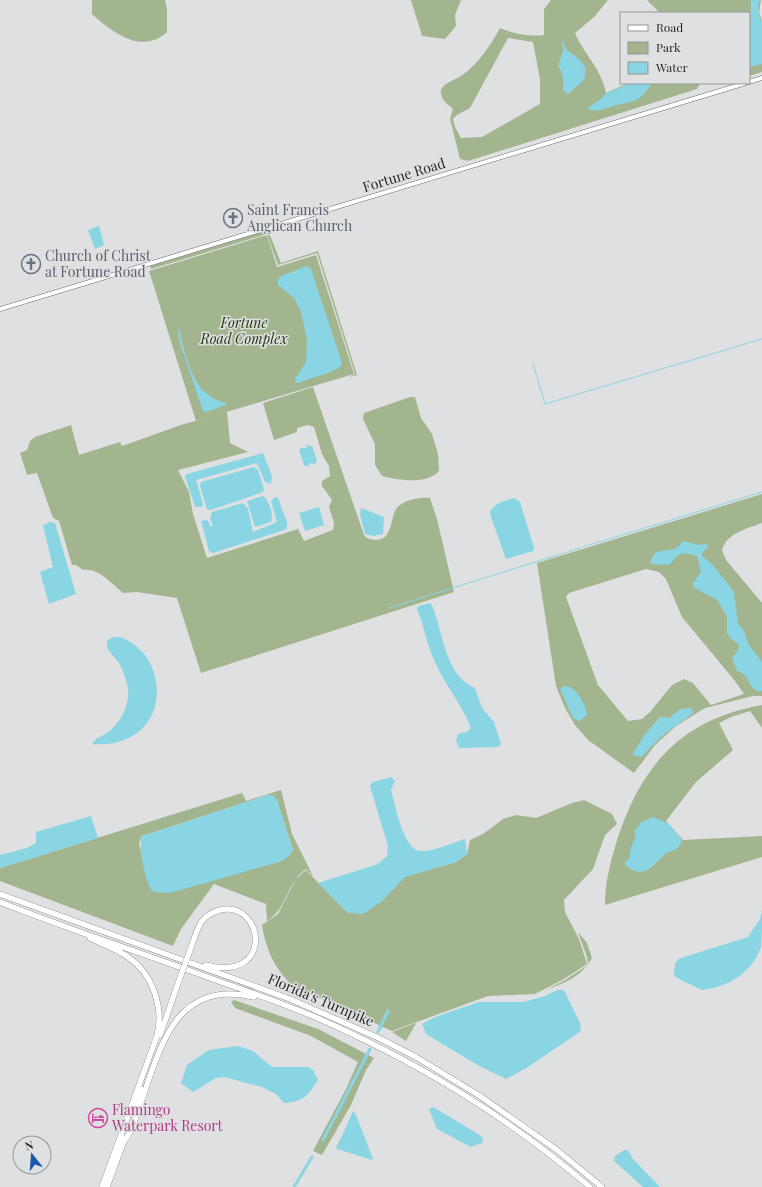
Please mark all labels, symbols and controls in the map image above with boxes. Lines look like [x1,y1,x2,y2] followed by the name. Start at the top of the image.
[620,12,750,84] legend
[656,19,683,35] text: Road
[656,39,681,55] text: Park
[655,59,689,75] text: Water
[360,153,447,196] street label: Fortune Road
[246,200,353,235] place label: Saint Francis Anglican Church
[222,207,244,229] church icon: Saint Francis Anglican Church
[45,246,152,281] place label: Church of Christ at Fortune Road
[20,253,42,275] church icon: Church of Christ at Fortune Road
[199,313,288,348] park label: Fortune Road Complex
[265,969,377,1030] street label: Florida's Turnpike
[111,1100,224,1135] place label: Flamingo Waterpark Resort
[87,1107,109,1129] hotel icon: Flamingo Waterpark Resort
[12,1135,52,1175] north arrow
[23,1137,35,1153] text: N

